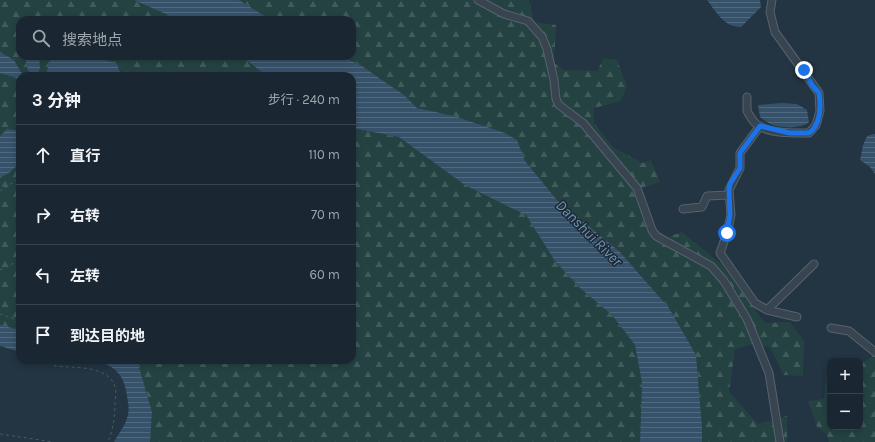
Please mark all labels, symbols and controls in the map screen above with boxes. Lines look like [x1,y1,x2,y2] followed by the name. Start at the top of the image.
[16,16,356,60] search box
[30,27,52,49] icon: search
[62,31,122,49] text: 搜索地点
[795,61,813,79] route end
[32,90,81,110] text: 3 分钟
[268,92,340,107] text: 步行 · 240 m
[32,144,54,166] icon: ahead
[70,147,100,165] text: 直行
[308,147,340,162] text: 110 m
[552,196,627,271] water label: Danshui River
[32,204,54,226] icon: right
[70,207,100,225] text: 右转
[311,207,340,222] text: 70 m
[718,224,736,242] route start
[32,264,54,286] icon: left
[70,267,100,285] text: 左转
[310,267,340,282] text: 60 m
[32,324,54,346] icon: arrive
[70,327,145,345] text: 到达目的地
[827,358,863,430] map controls
[827,358,863,394] button: +
[827,394,863,430] button: −

